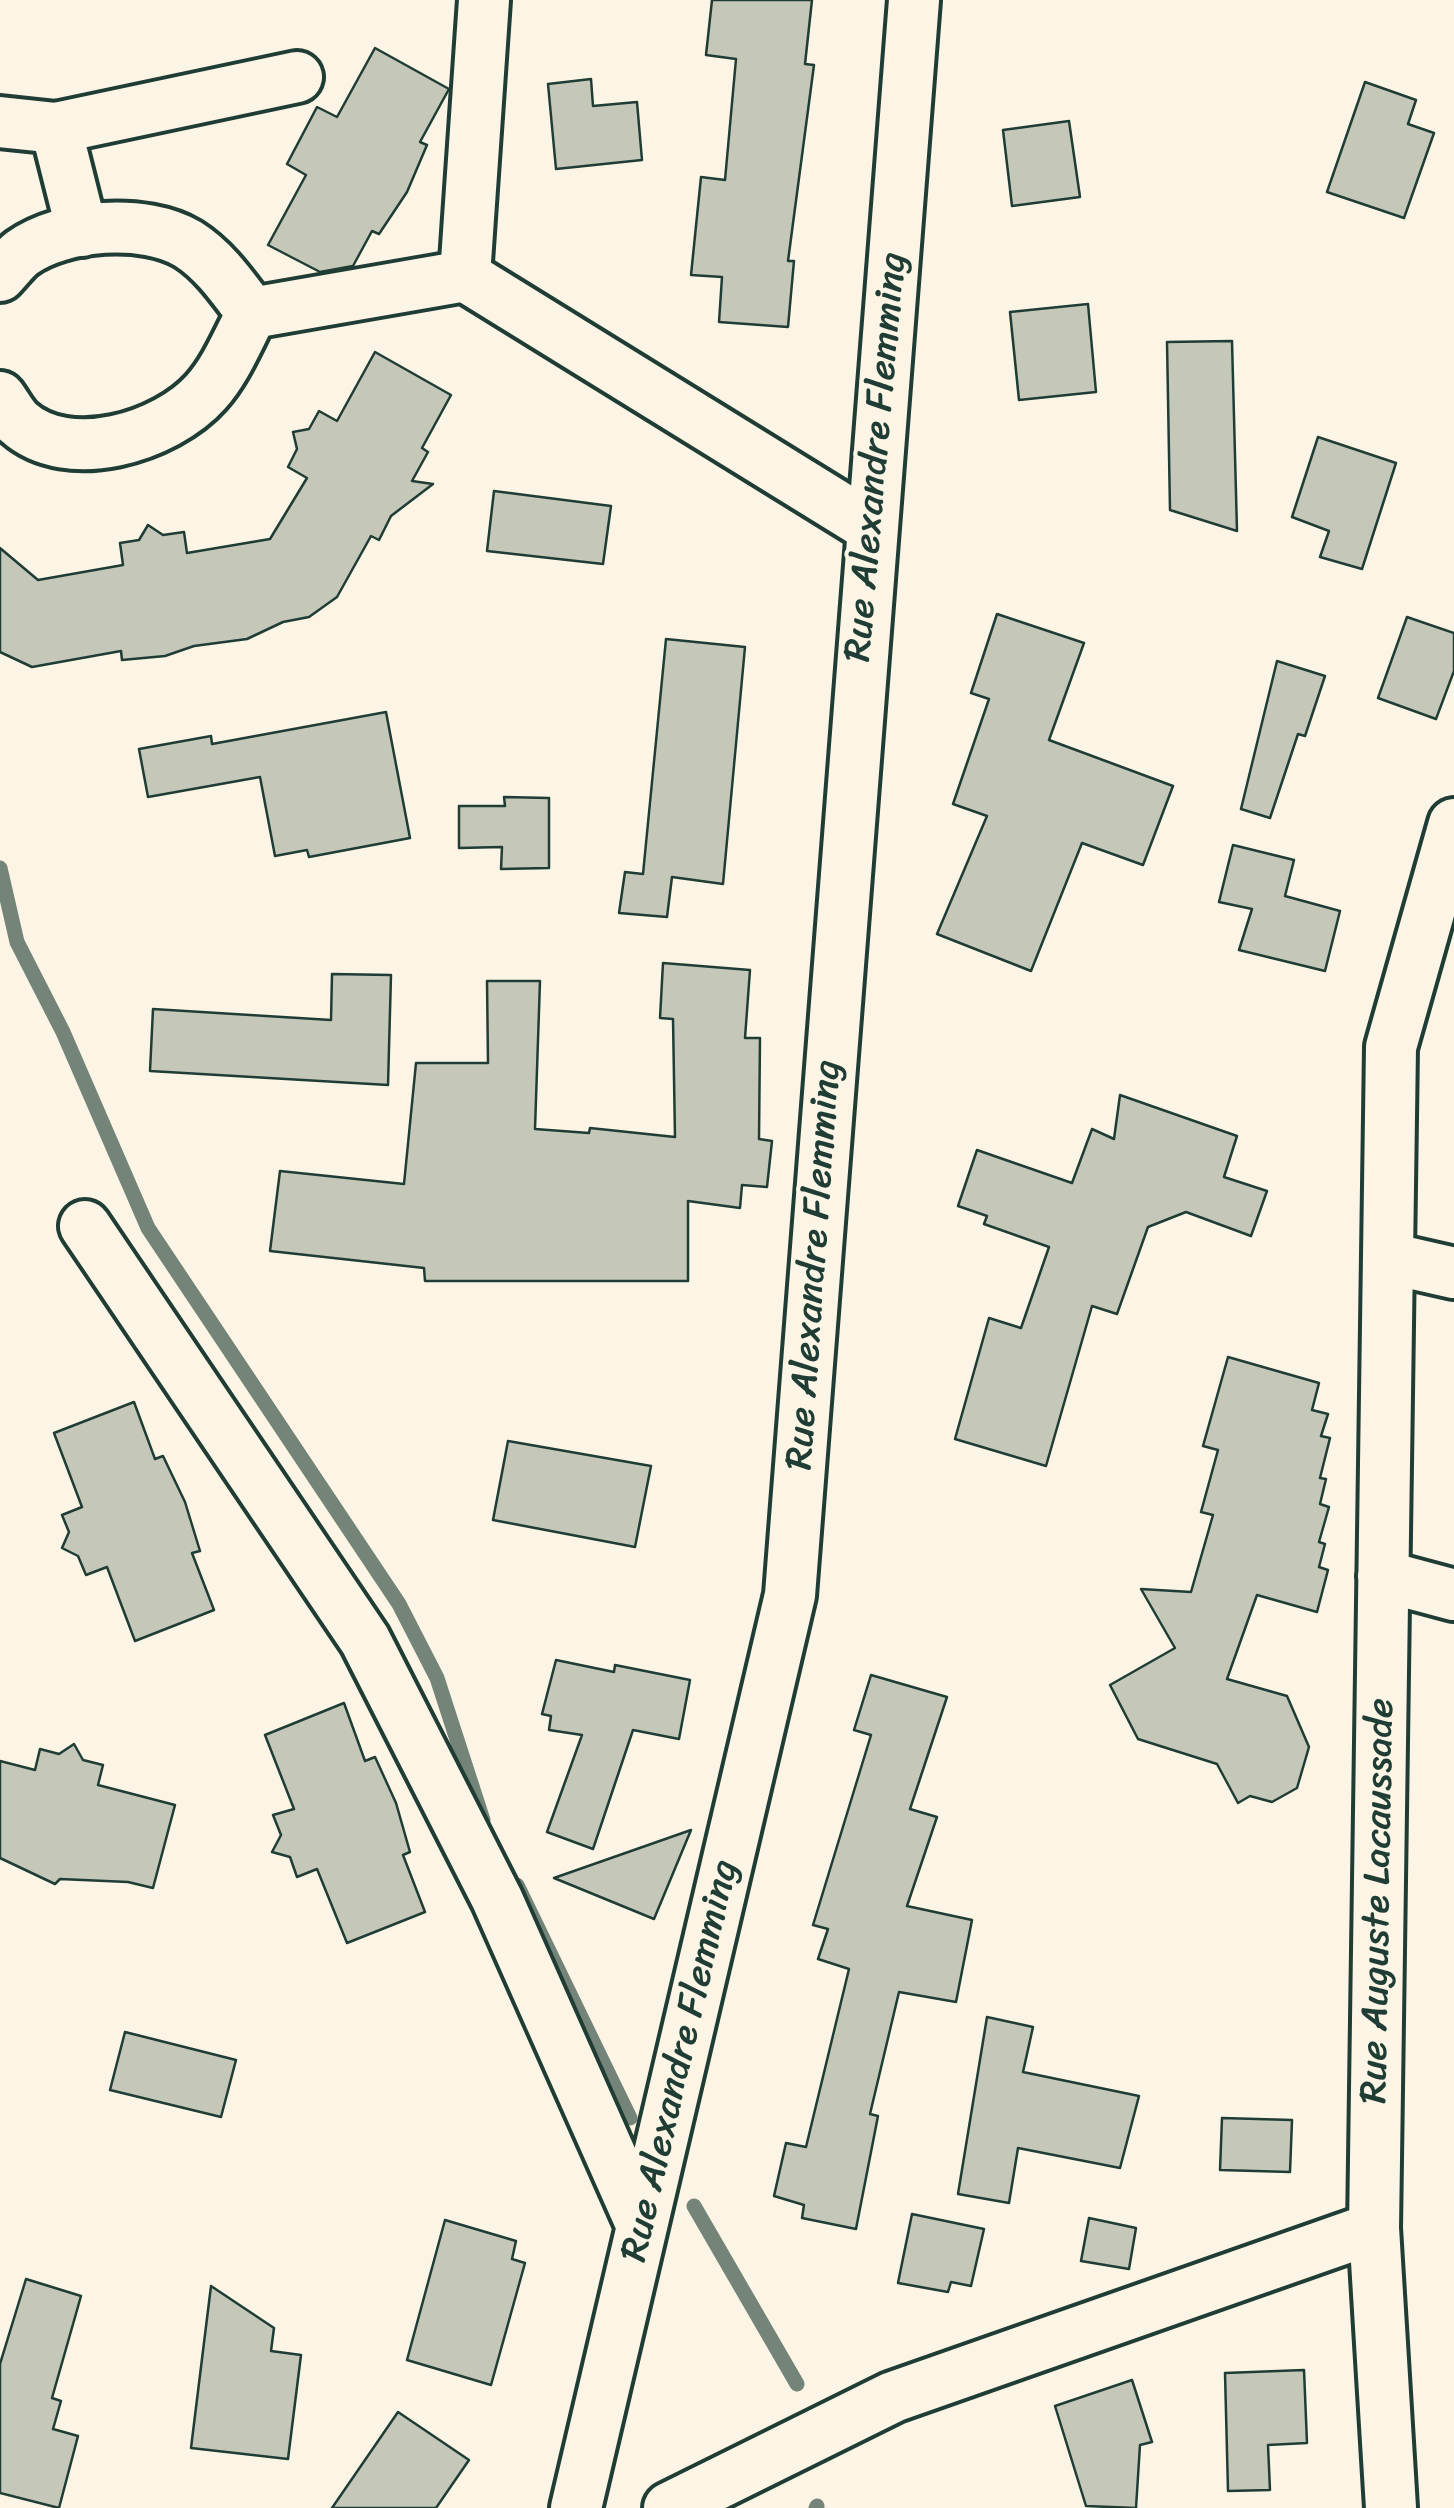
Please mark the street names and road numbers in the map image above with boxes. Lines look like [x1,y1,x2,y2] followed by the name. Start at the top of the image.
[836,250,918,664] street label: Rue Alexandre Flemming
[778,1059,852,1471] street label: Rue Alexandre Flemming
[1353,1698,1405,2104] street label: Rue Auguste Lacaussade
[613,1856,749,2266] street label: Rue Alexandre Flemming

